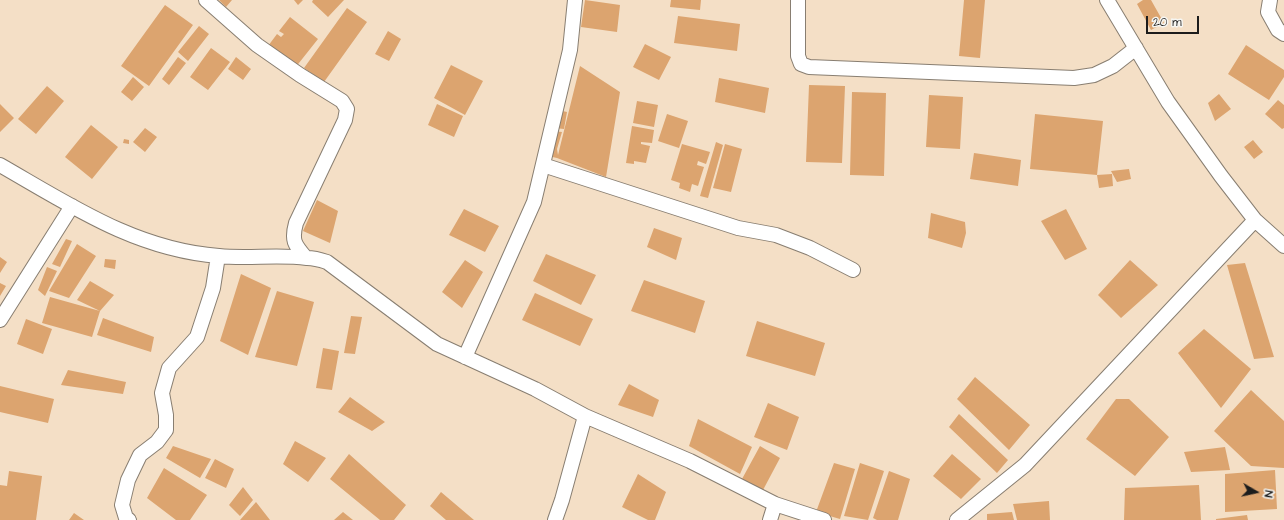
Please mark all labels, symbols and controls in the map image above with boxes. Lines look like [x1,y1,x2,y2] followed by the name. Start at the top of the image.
[1148,8,1201,34] scale bar
[1153,14,1182,31] text: 20 m
[1236,472,1276,512] north arrow
[1260,489,1276,499] text: N

